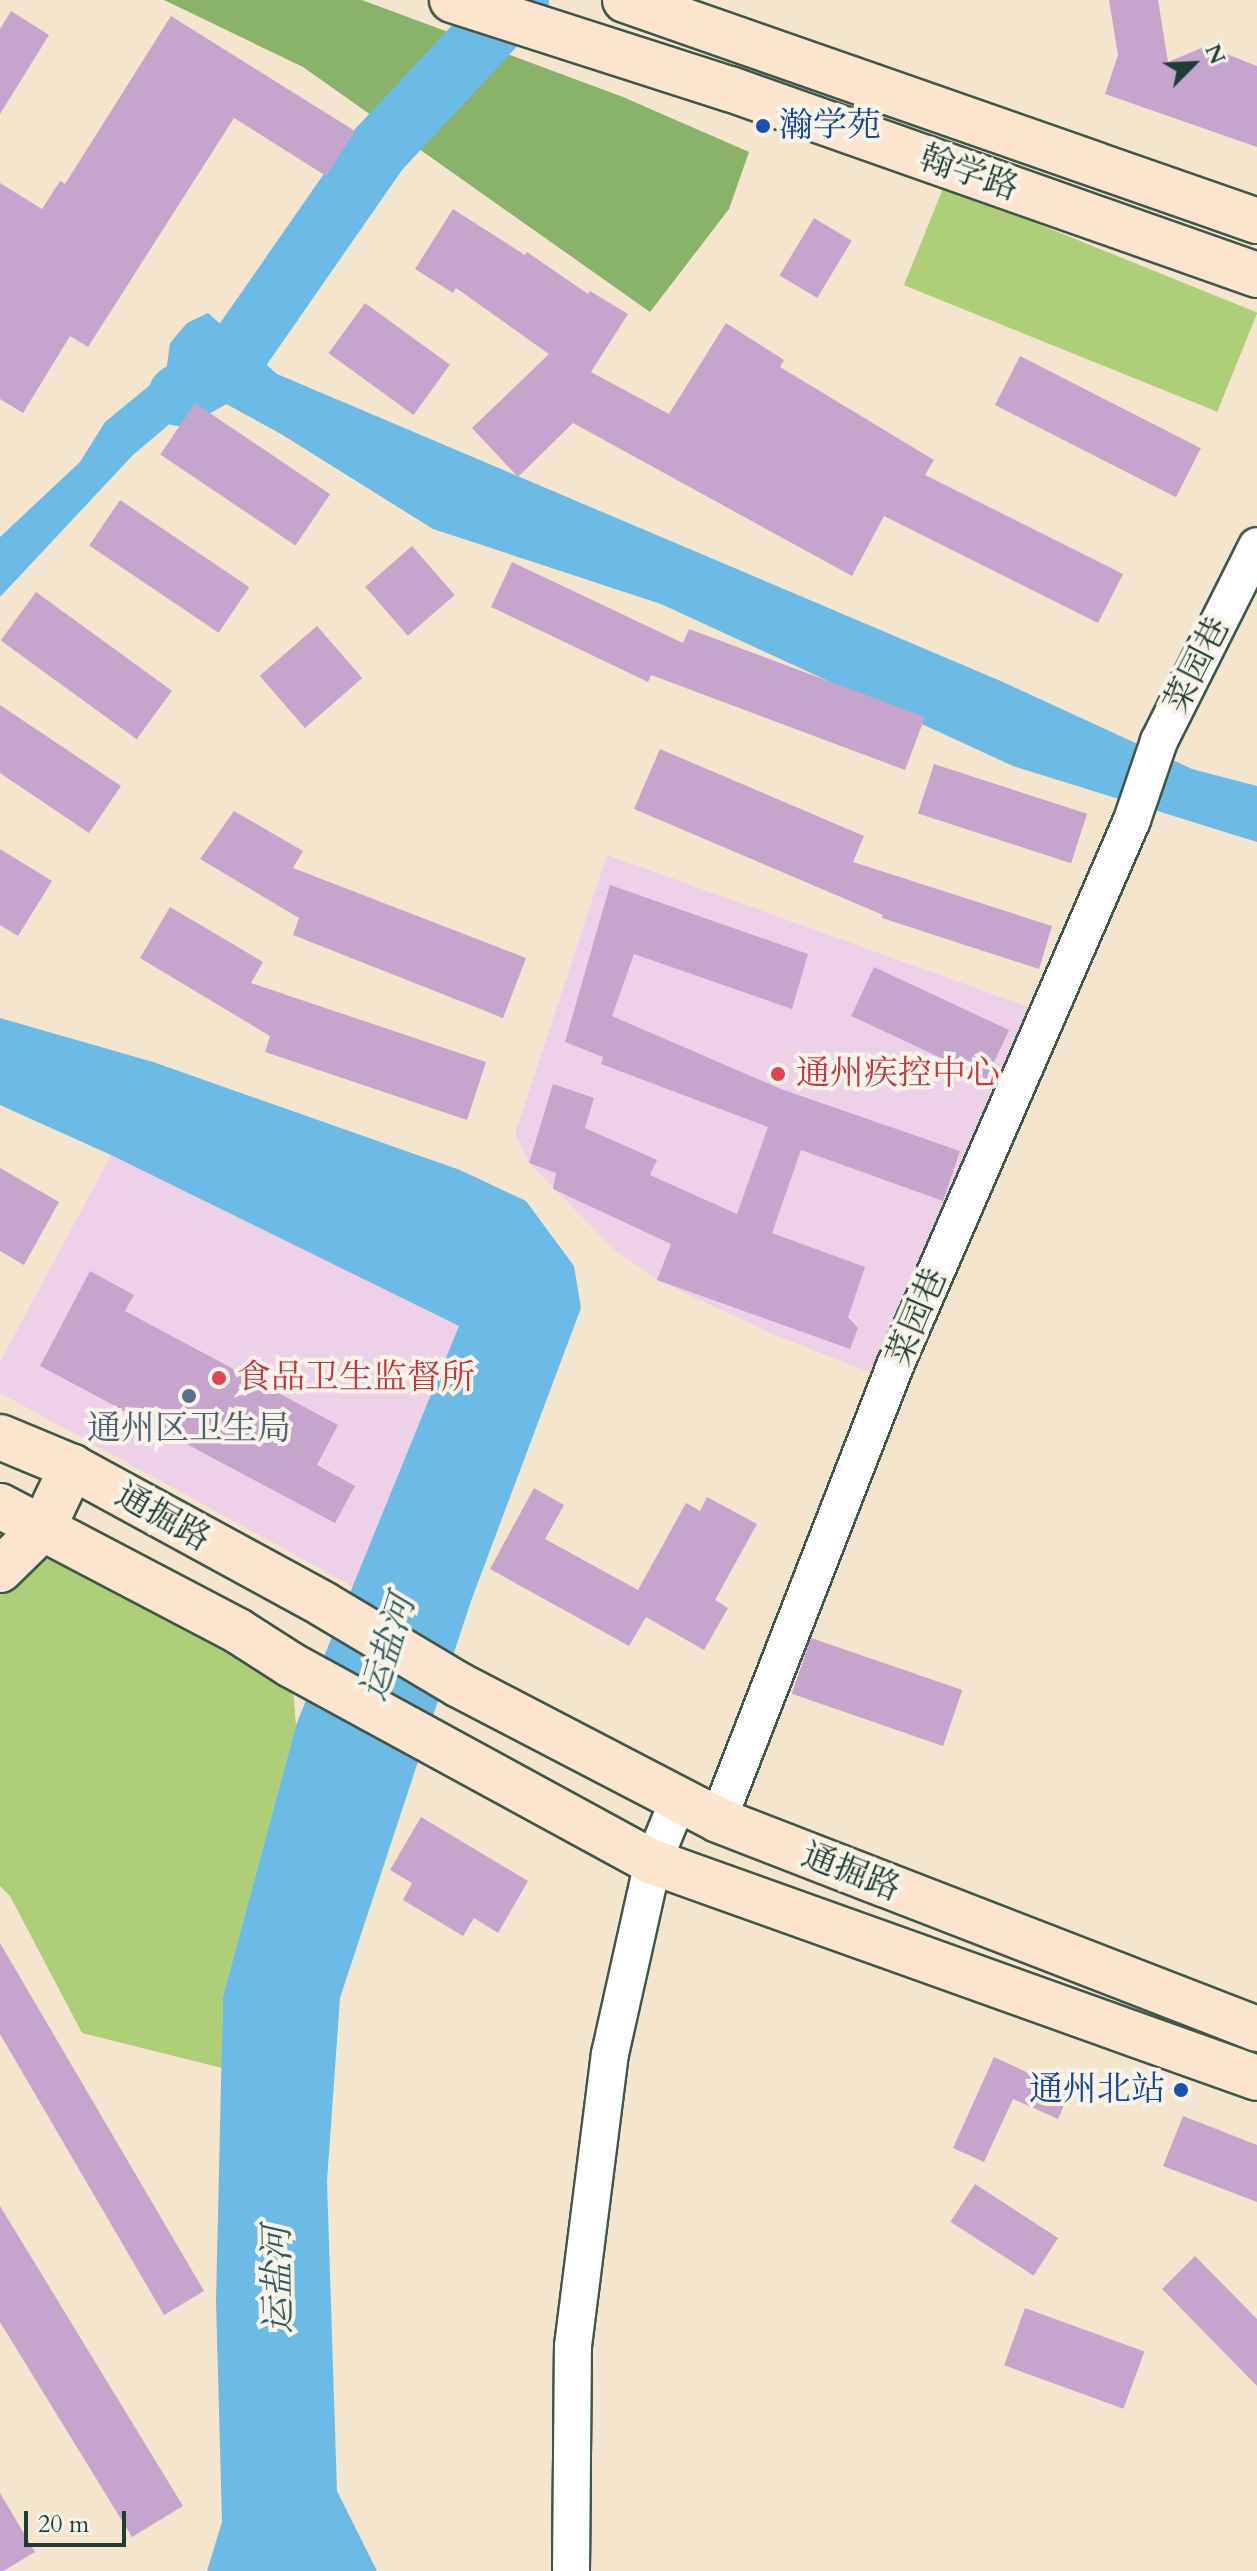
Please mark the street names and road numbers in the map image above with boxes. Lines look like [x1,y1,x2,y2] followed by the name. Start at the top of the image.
[914,137,1024,209] street label: 翰学路
[1156,610,1238,720] street label: 菜园巷
[878,1262,956,1372] street label: 菜园巷
[109,1474,217,1560] street label: 通掘路
[796,1835,906,1909] street label: 通掘路

